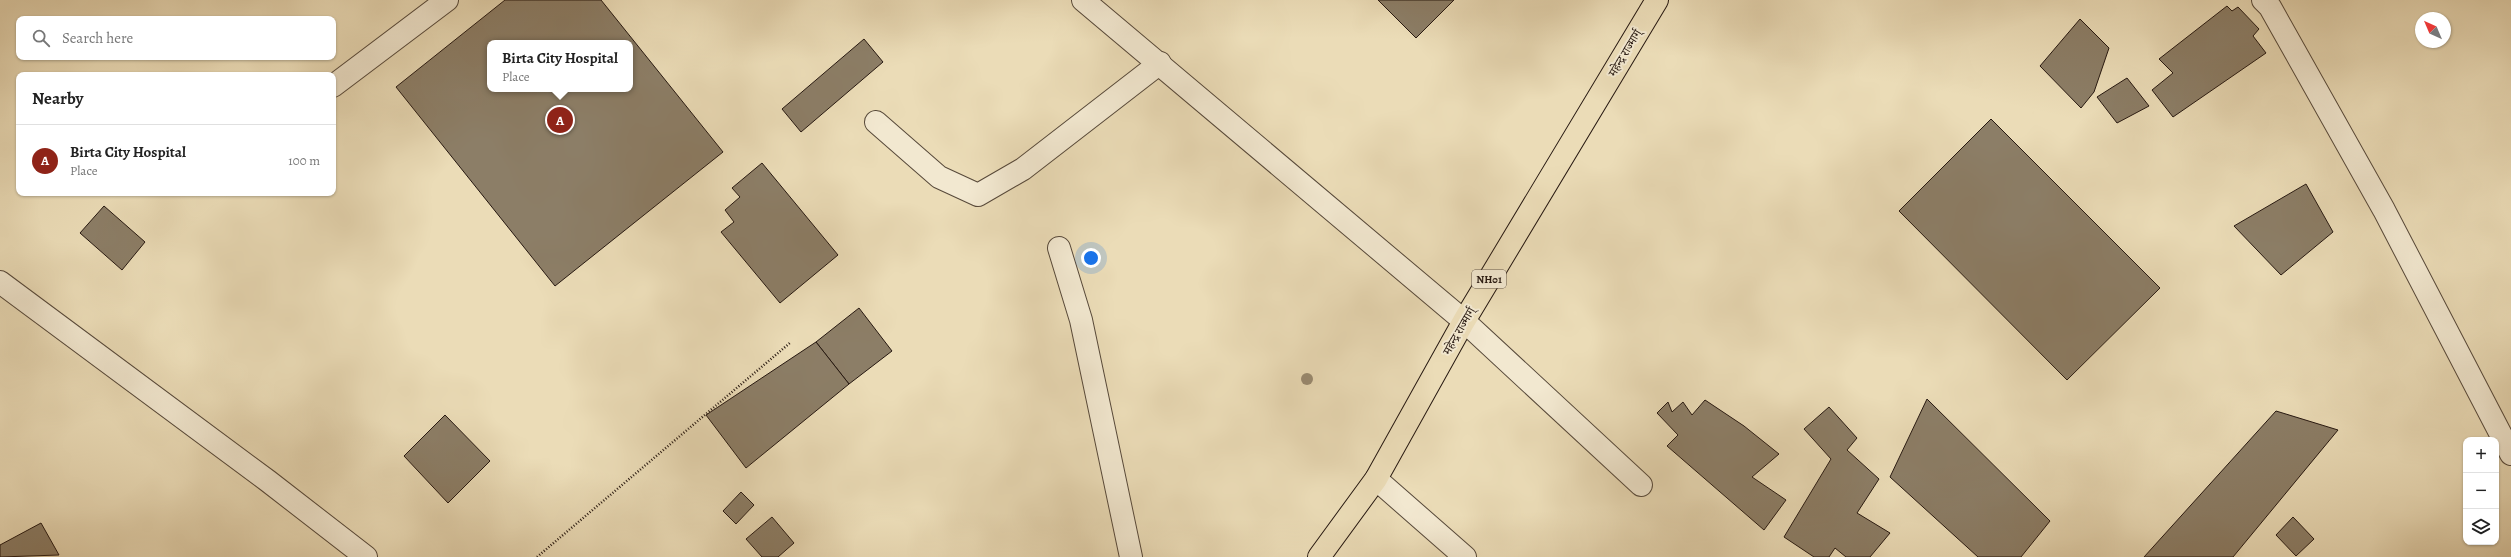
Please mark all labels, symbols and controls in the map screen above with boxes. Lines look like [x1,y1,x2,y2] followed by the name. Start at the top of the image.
[2415,12,2451,48] north arrow
[16,16,336,60] search box
[1604,25,1646,80] street label: महेन्द्र राज्मार्ग्
[30,27,52,49] icon: search
[62,28,133,48] text: Search here
[487,40,633,92] popup
[502,48,618,68] text: Birta City Hospital
[502,68,530,85] text: Place
[32,87,83,110] text: Nearby
[547,105,573,135] pin: A
[70,142,186,162] text: Birta City Hospital
[41,152,49,169] text: A
[288,152,320,169] text: 100 m
[70,162,98,179] text: Place
[1081,248,1101,268] your location
[1472,270,1506,288] road number: NH01
[1439,303,1480,359] street label: महेन्द्र राज्मार्ग्
[2463,437,2499,545] map controls
[2463,437,2499,473] button: +
[2463,473,2499,509] button: −
[2463,509,2499,545] button: layers

